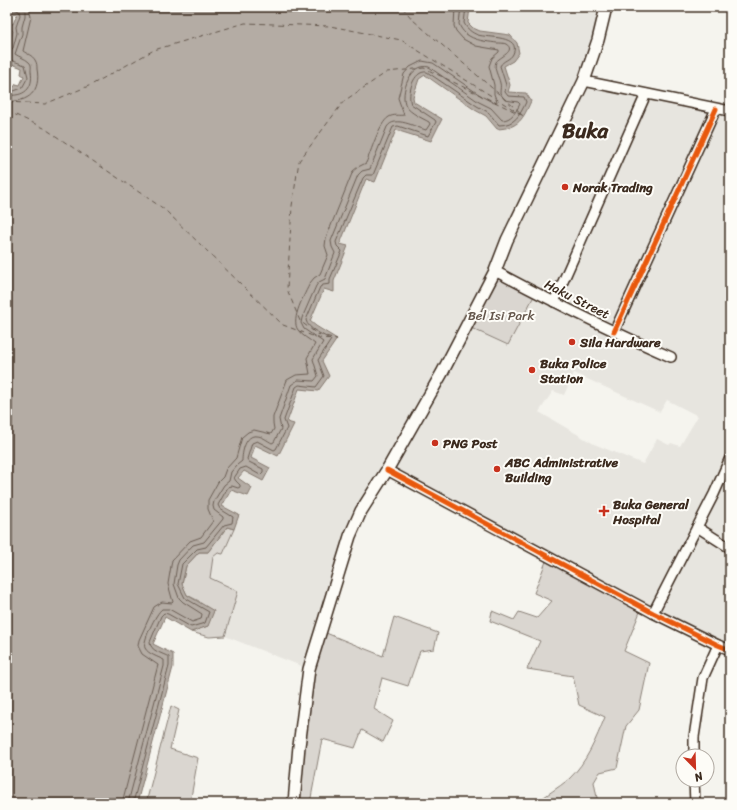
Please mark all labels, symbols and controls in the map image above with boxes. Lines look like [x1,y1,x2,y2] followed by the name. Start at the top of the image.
[562,112,610,150] district label: Buka
[572,176,653,199] place label: Norak Trading
[560,182,570,192] marker: Norak Trading
[540,273,614,325] street label: Haku Street
[468,304,534,327] park label: Bel Isi Park
[579,331,661,354] place label: Sila Hardware
[567,337,577,347] marker: Sila Hardware
[539,352,607,390] place label: Buka Police Station
[527,365,537,375] marker: Buka Police Station
[443,432,498,455] place label: PNG Post
[430,438,440,448] marker: PNG Post
[504,451,619,489] place label: ABC Administrative Building
[492,464,502,474] marker: ABC Administrative Building
[612,493,690,531] place label: Buka General Hospital
[598,505,610,517] marker: Buka General Hospital
[675,748,715,788] north arrow
[691,766,707,787] text: N

